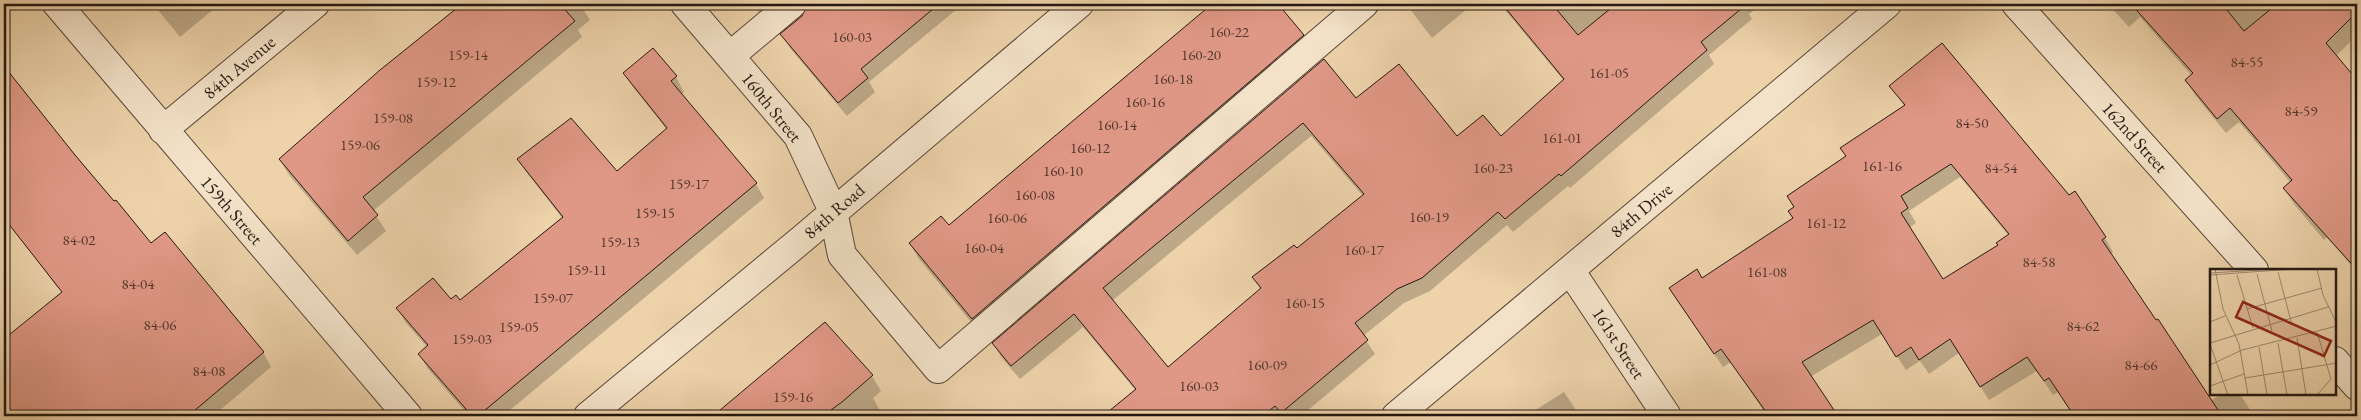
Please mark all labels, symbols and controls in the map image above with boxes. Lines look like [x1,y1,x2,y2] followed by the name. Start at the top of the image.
[1209,22,1250,41] house number: 160-22
[832,27,872,46] house number: 160-03
[198,30,280,104] street label: 84th Avenue
[448,45,489,64] house number: 159-14
[1181,45,1221,64] house number: 160-20
[2231,52,2263,71] house number: 84-55
[1589,63,1629,82] house number: 161-05
[737,67,808,147] street label: 160th Street
[1153,69,1193,88] house number: 160-18
[416,72,457,91] house number: 159-12
[1125,92,1165,111] house number: 160-16
[2097,97,2173,178] street label: 162nd Street
[2285,101,2317,120] house number: 84-59
[373,108,413,127] house number: 159-08
[1956,113,1988,132] house number: 84-50
[1097,115,1138,134] house number: 160-14
[1542,128,1582,147] house number: 161-01
[340,135,380,154] house number: 159-06
[1070,138,1111,157] house number: 160-12
[1862,156,1902,175] house number: 161-16
[1473,158,1513,177] house number: 160-23
[1985,158,2018,177] house number: 84-54
[1043,161,1083,180] house number: 160-10
[196,171,268,249] street label: 159th Street
[669,174,710,193] house number: 159-17
[1605,177,1677,243] street label: 84th Drive
[799,178,870,244] street label: 84th Road
[1015,185,1055,204] house number: 160-08
[635,203,675,222] house number: 159-15
[1409,207,1449,226] house number: 160-19
[987,208,1027,227] house number: 160-06
[1806,213,1847,232] house number: 161-12
[63,230,96,249] house number: 84-02
[600,232,640,251] house number: 159-13
[964,238,1005,257] house number: 160-04
[1344,240,1385,259] house number: 160-17
[2023,252,2055,271] house number: 84-58
[567,260,607,279] house number: 159-11
[1747,262,1787,281] house number: 161-08
[2210,269,2336,395] inset map
[122,274,155,293] house number: 84-04
[533,288,574,307] house number: 159-07
[1285,293,1325,312] house number: 160-15
[1587,303,1651,383] street label: 161st Street
[144,315,176,334] house number: 84-06
[2067,316,2100,335] house number: 84-62
[499,317,539,336] house number: 159-05
[452,329,492,348] house number: 159-03
[1247,355,1287,374] house number: 160-09
[2125,355,2157,374] house number: 84-66
[193,361,225,380] house number: 84-08
[1179,376,1219,395] house number: 160-03
[773,387,813,406] house number: 159-16

